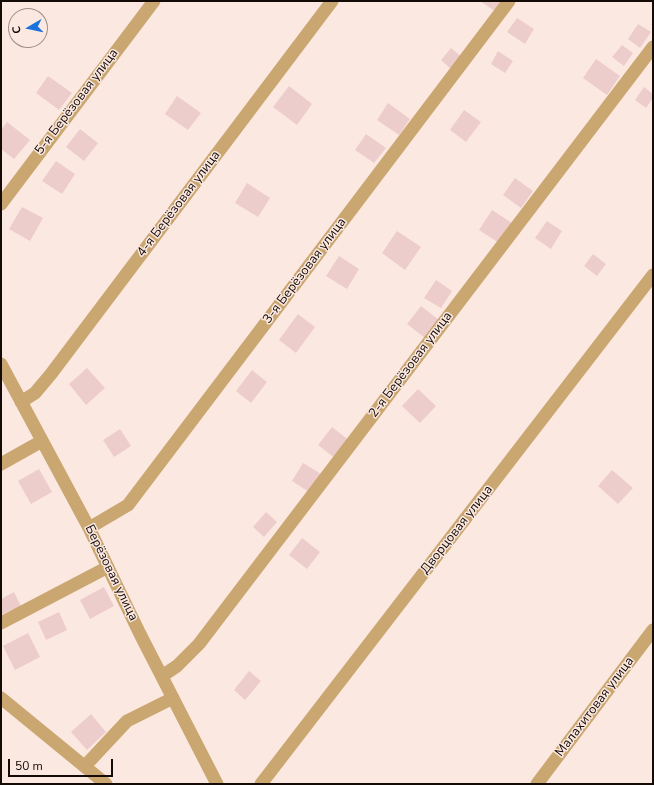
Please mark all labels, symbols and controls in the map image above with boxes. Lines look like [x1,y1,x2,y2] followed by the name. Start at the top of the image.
[8,8,48,48] north arrow
[9,25,25,35] text: С
[32,46,122,158] street label: 5-я Берёзовая улица
[134,148,224,260] street label: 4-я Берёзовая улица
[260,215,350,327] street label: 3-я Берёзовая улица
[366,309,456,421] street label: 2-я Берёзовая улица
[418,483,496,577] street label: Дворцовая улица
[81,522,141,624] street label: Берёзовая улица
[552,654,638,760] street label: Малахитовая улица
[10,751,115,777] scale bar
[15,758,43,774] text: 50 m

